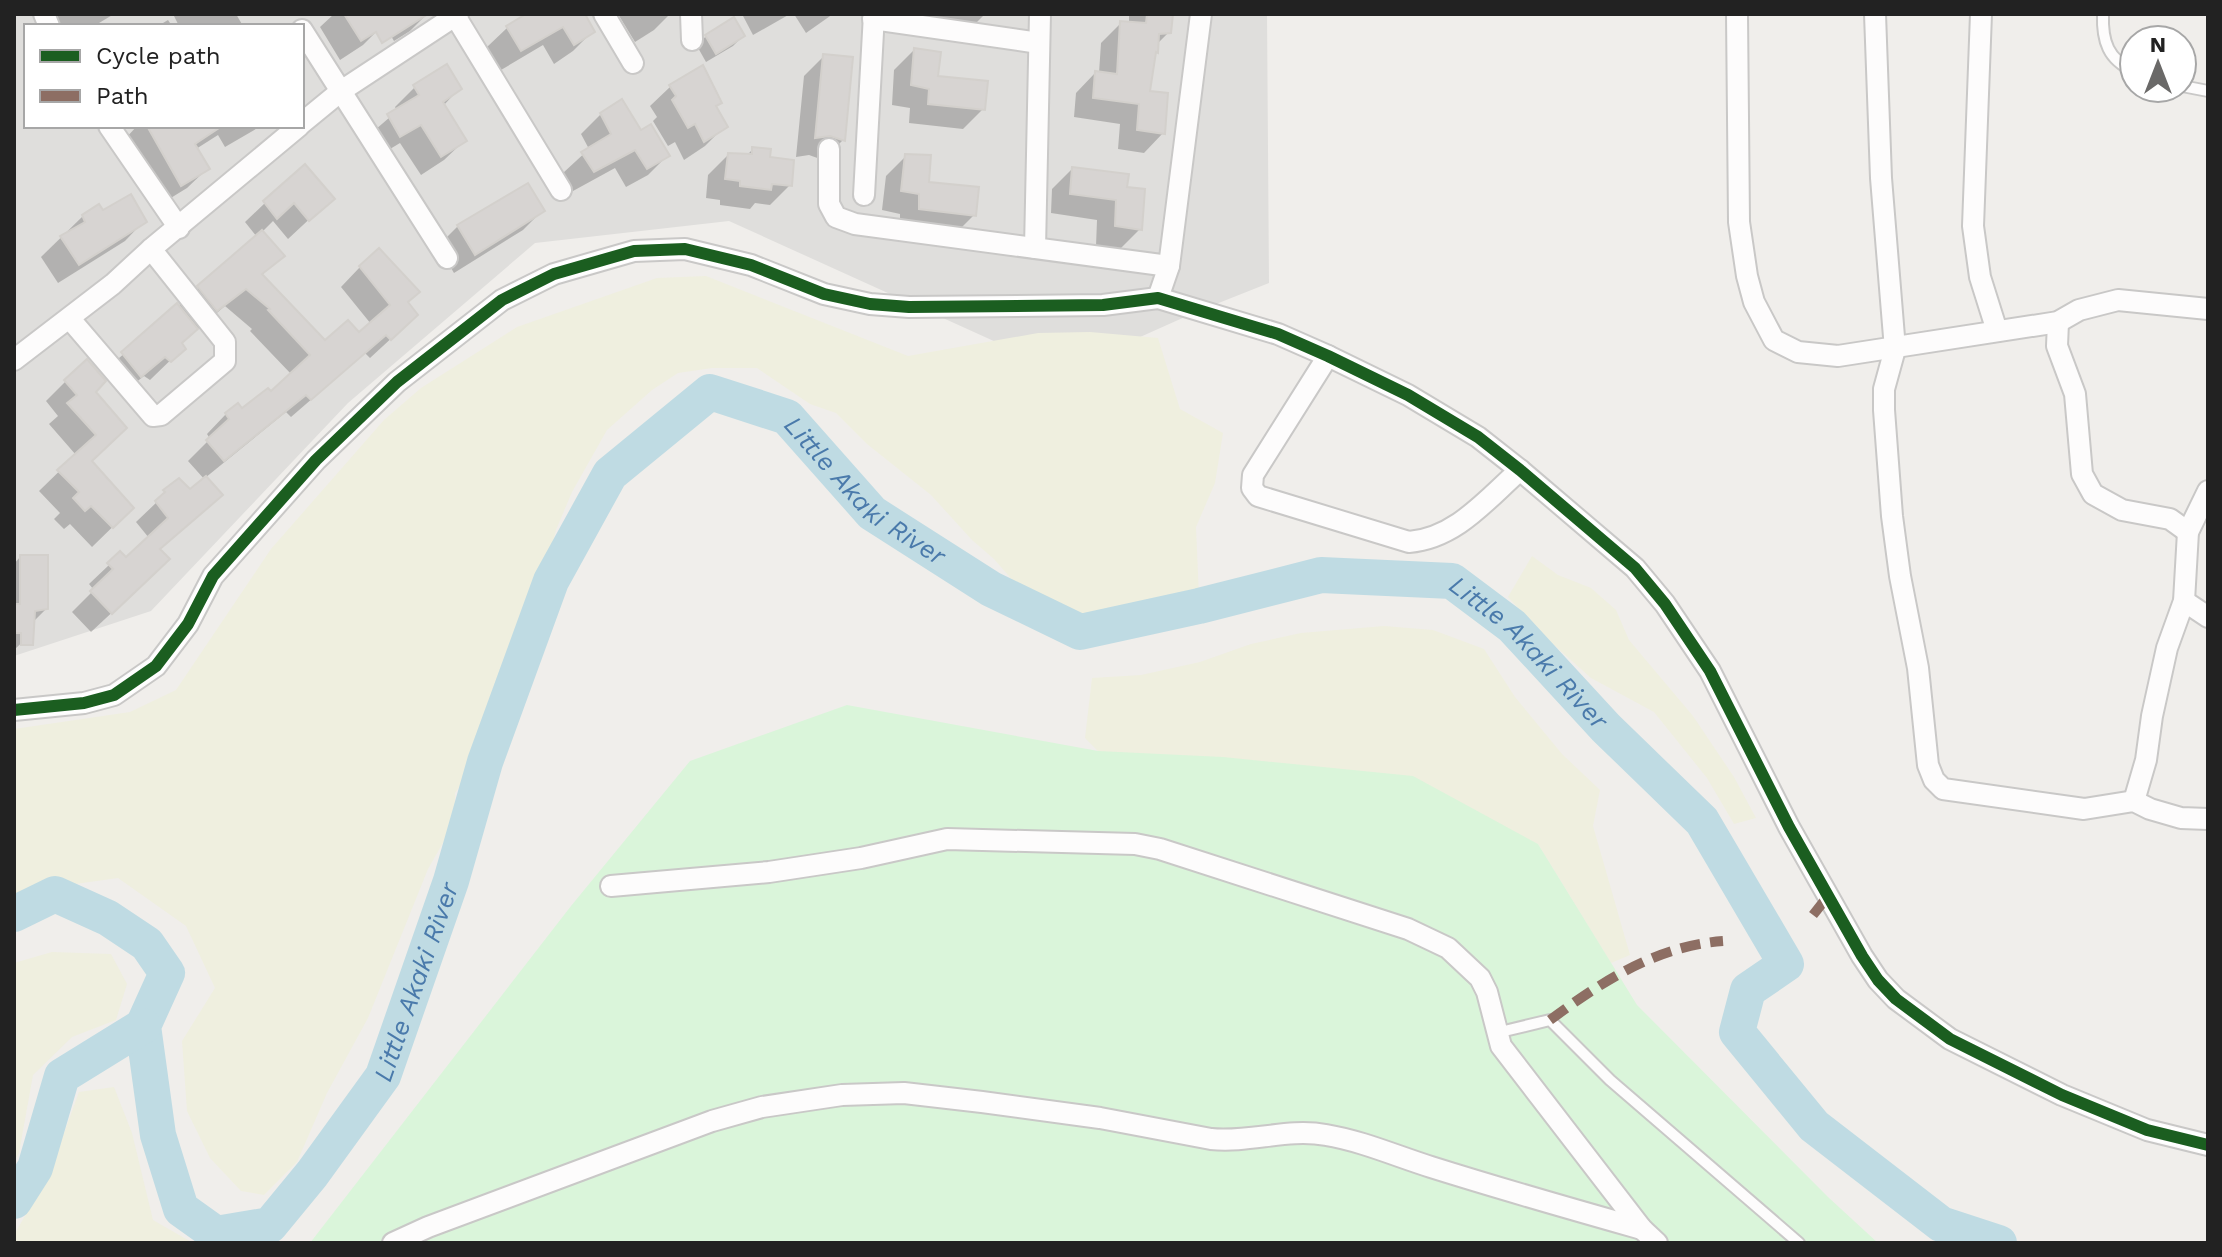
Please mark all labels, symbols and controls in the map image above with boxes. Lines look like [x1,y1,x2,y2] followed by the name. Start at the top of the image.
[24,24,304,128] legend
[2118,24,2198,104] north arrow
[2150,32,2166,57] text: N
[96,42,221,70] text: Cycle path
[96,82,149,110] text: Path
[778,410,952,571] water label: Little Akaki River
[1444,569,1615,736] water label: Little Akaki River
[367,878,465,1085] water label: Little Akaki River

